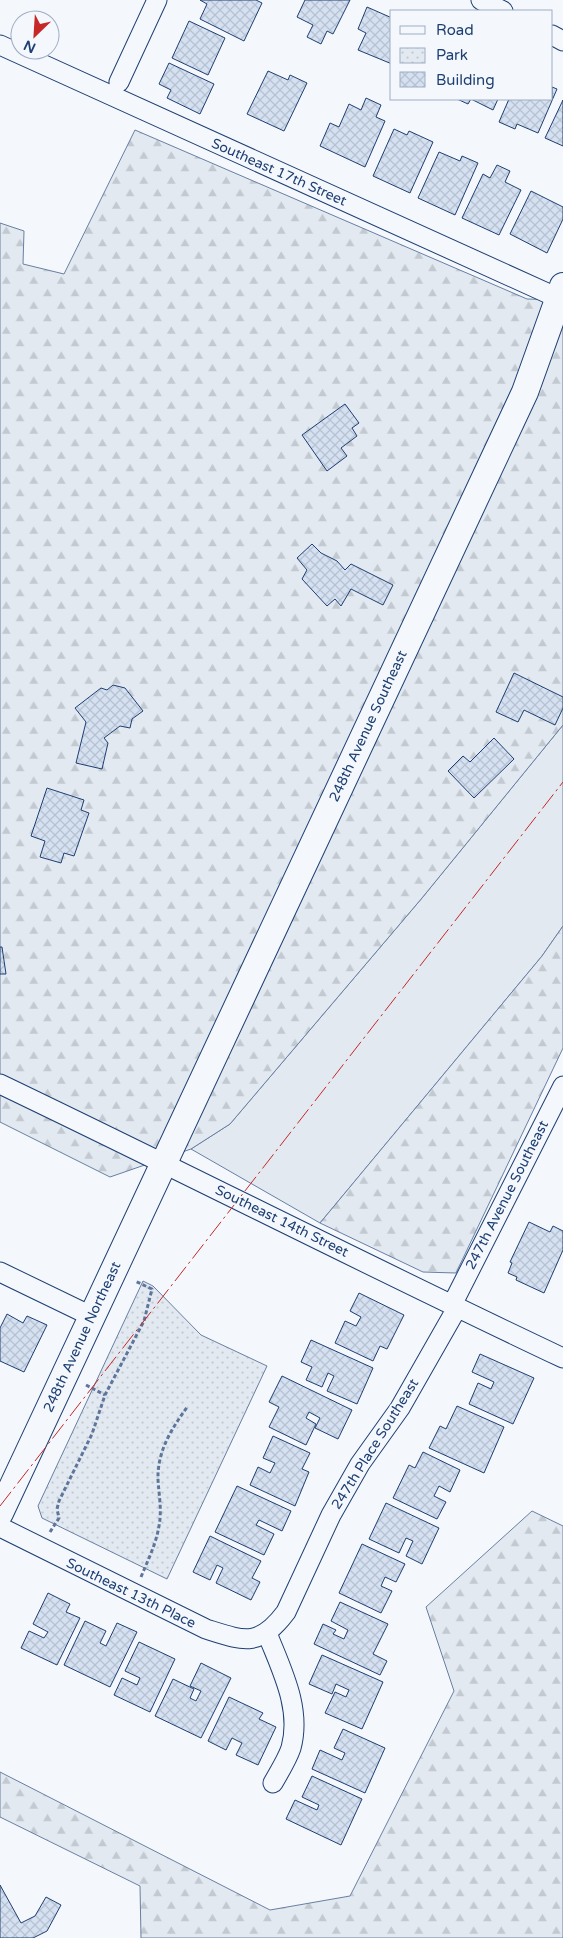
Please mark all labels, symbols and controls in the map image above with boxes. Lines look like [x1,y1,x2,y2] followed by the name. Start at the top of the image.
[10,10,60,60] north arrow
[390,10,553,100] legend
[436,21,474,39] text: Road
[21,36,38,56] text: N
[436,46,468,64] text: Park
[436,71,495,89] text: Building
[209,135,350,210] street label: Southeast 17th Street
[325,647,411,804] street label: 248th Avenue Southeast
[462,1117,552,1272] street label: 247th Avenue Southeast
[213,1181,352,1261] street label: Southeast 14th Street
[40,1258,125,1415] street label: 248th Avenue Northeast
[328,1375,423,1512] street label: 247th Place Southeast
[63,1554,199,1632] street label: Southeast 13th Place

